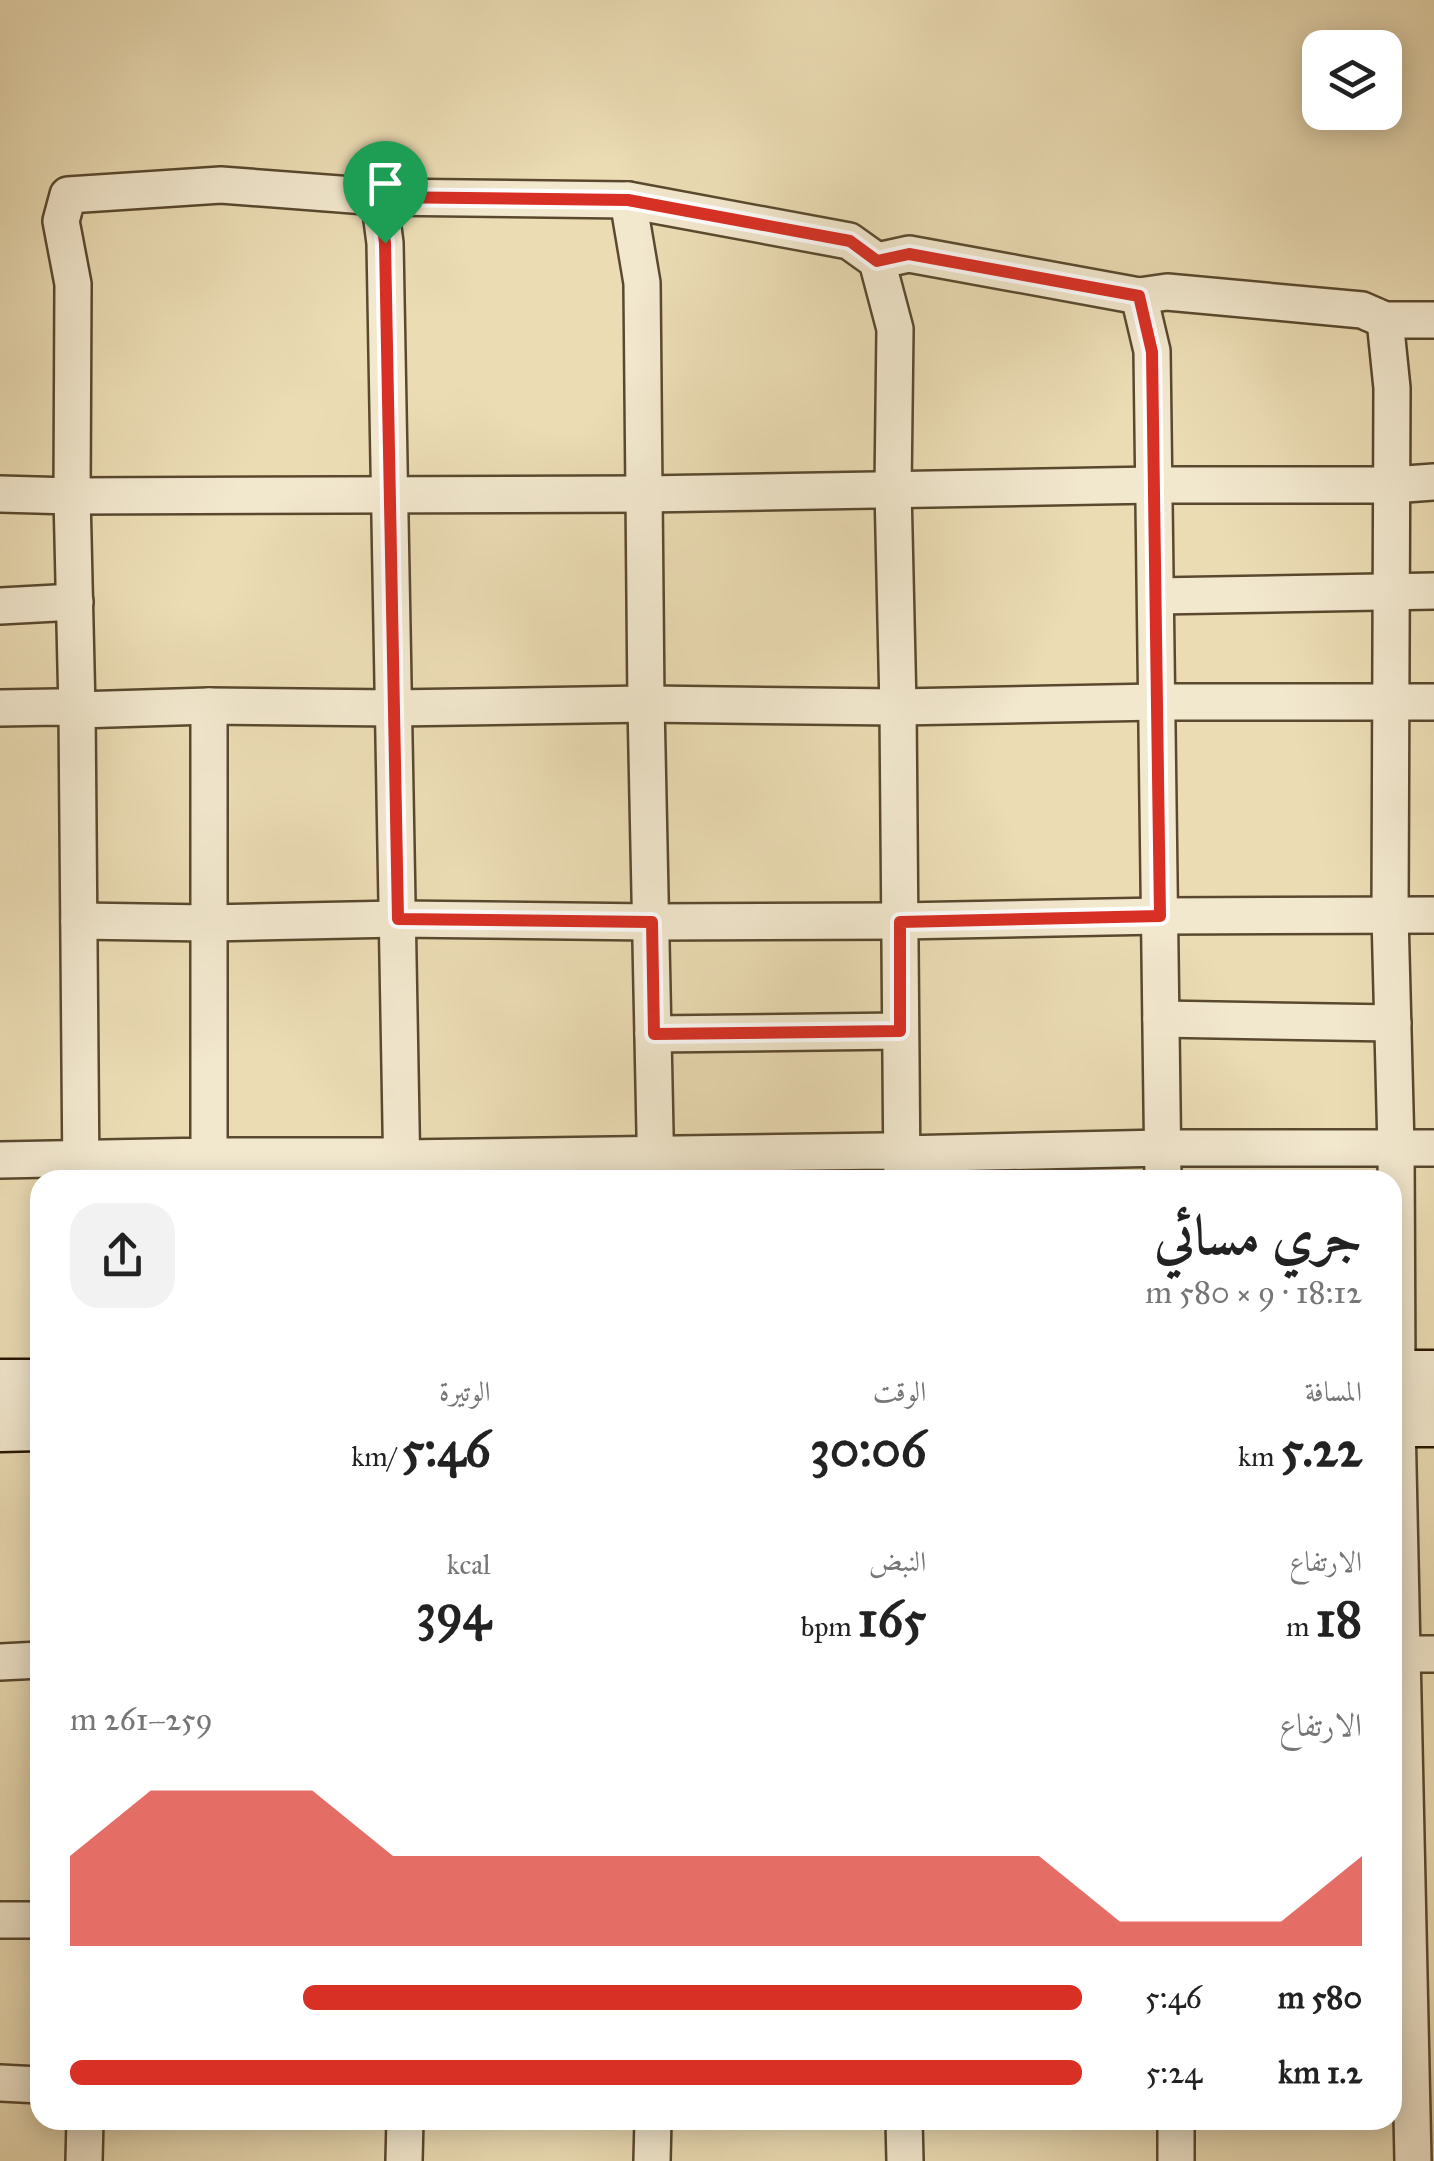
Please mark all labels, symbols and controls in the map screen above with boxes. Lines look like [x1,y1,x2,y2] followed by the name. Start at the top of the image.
[1302,30,1402,130] map controls
[1302,30,1402,130] button: layers
[343,141,428,244] pin
[358,156,413,211] icon: arrive
[1154,1202,1362,1269] text: جري مسائي
[70,1203,175,1308] button: share
[1145,1273,1362,1312] text: 18:12 · 9 × 580 m
[439,1374,491,1409] text: الوتيرة
[873,1374,926,1409] text: الوقت
[1305,1374,1362,1409] text: المسافة
[401,1419,491,1480] text: 5:46
[810,1419,926,1480] text: 30:06
[1280,1419,1362,1480] text: 5.22
[351,1439,401,1474] text: /km
[1238,1439,1280,1474] text: km
[869,1544,926,1579] text: النبض
[1289,1544,1362,1579] text: الارتفاع
[447,1547,491,1582] text: kcal
[416,1582,491,1643] text: 394
[858,1589,926,1650] text: 165
[1316,1589,1362,1650] text: 18
[801,1609,858,1644] text: bpm
[1286,1609,1316,1644] text: m
[70,1700,213,1739] text: 259–261 m
[1279,1706,1362,1745] text: الارتفاع
[1145,1978,1202,2017] text: 5:46
[1278,1978,1362,2017] text: 580 m
[1145,2053,1202,2092] text: 5:24
[1278,2053,1362,2092] text: 1.2 km

